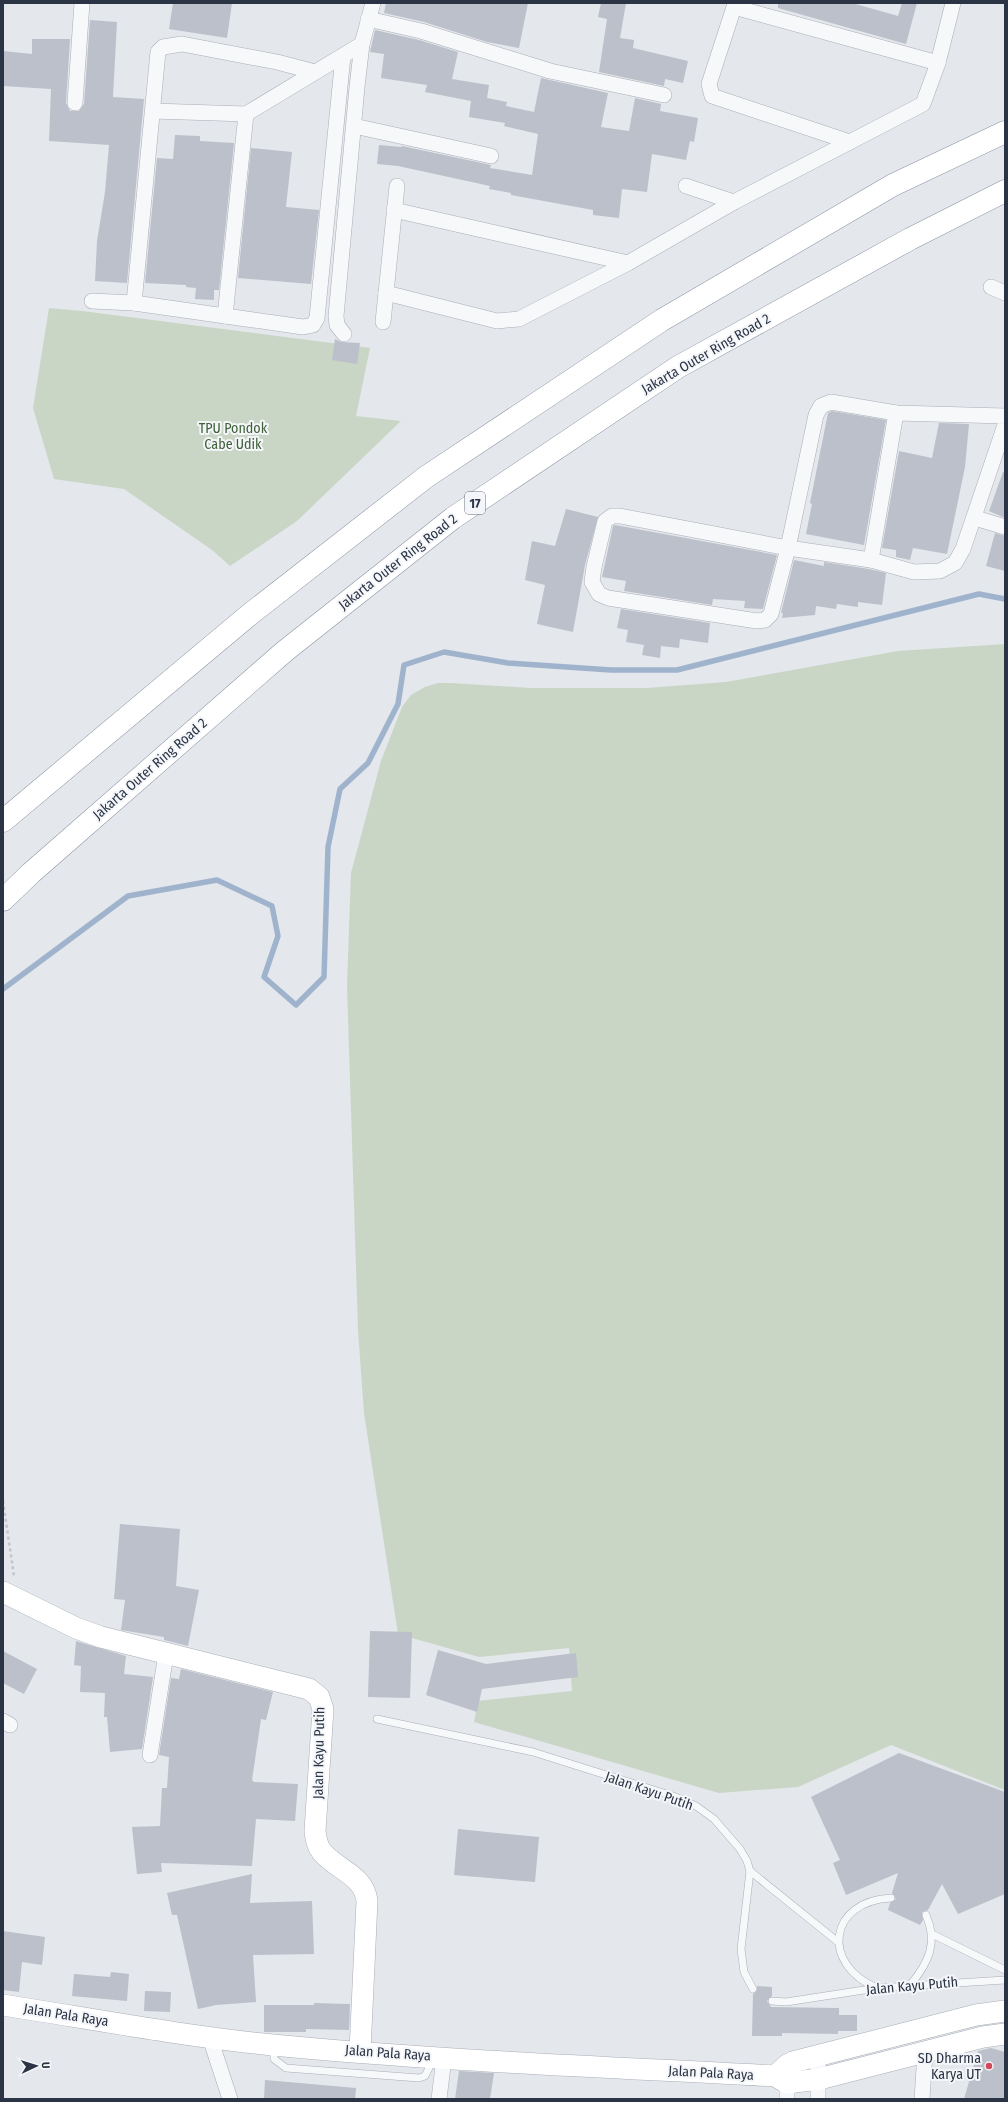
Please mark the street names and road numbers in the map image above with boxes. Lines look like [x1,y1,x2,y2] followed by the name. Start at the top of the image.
[639,310,773,398] street label: Jakarta Outer Ring Road 2
[465,492,485,514] road number: 17
[335,510,461,614] street label: Jakarta Outer Ring Road 2
[89,715,211,823] street label: Jakarta Outer Ring Road 2
[310,1707,328,1799] street label: Jalan Kayu Putih
[603,1768,695,1814] street label: Jalan Kayu Putih
[865,1974,959,1998] street label: Jalan Kayu Putih
[22,2000,110,2030] street label: Jalan Pala Raya
[345,2042,432,2064] street label: Jalan Pala Raya
[668,2062,754,2084] street label: Jalan Pala Raya

